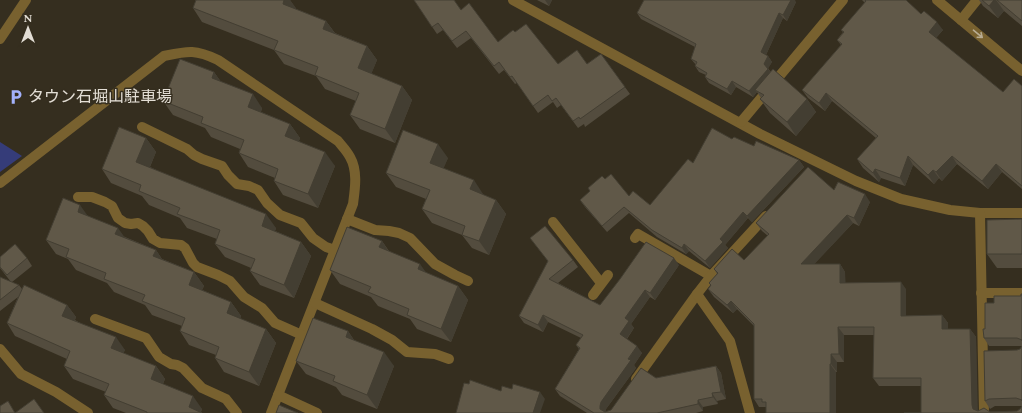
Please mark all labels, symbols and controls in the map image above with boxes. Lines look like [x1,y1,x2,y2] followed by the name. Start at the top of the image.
[8,8,48,48] north arrow
[24,10,33,27] text: N
[972,29,983,38] one-way arrow
[28,85,172,109] place label: タウン石堀山駐車場
[7,88,25,106] parking icon: タウン石堀山駐車場

